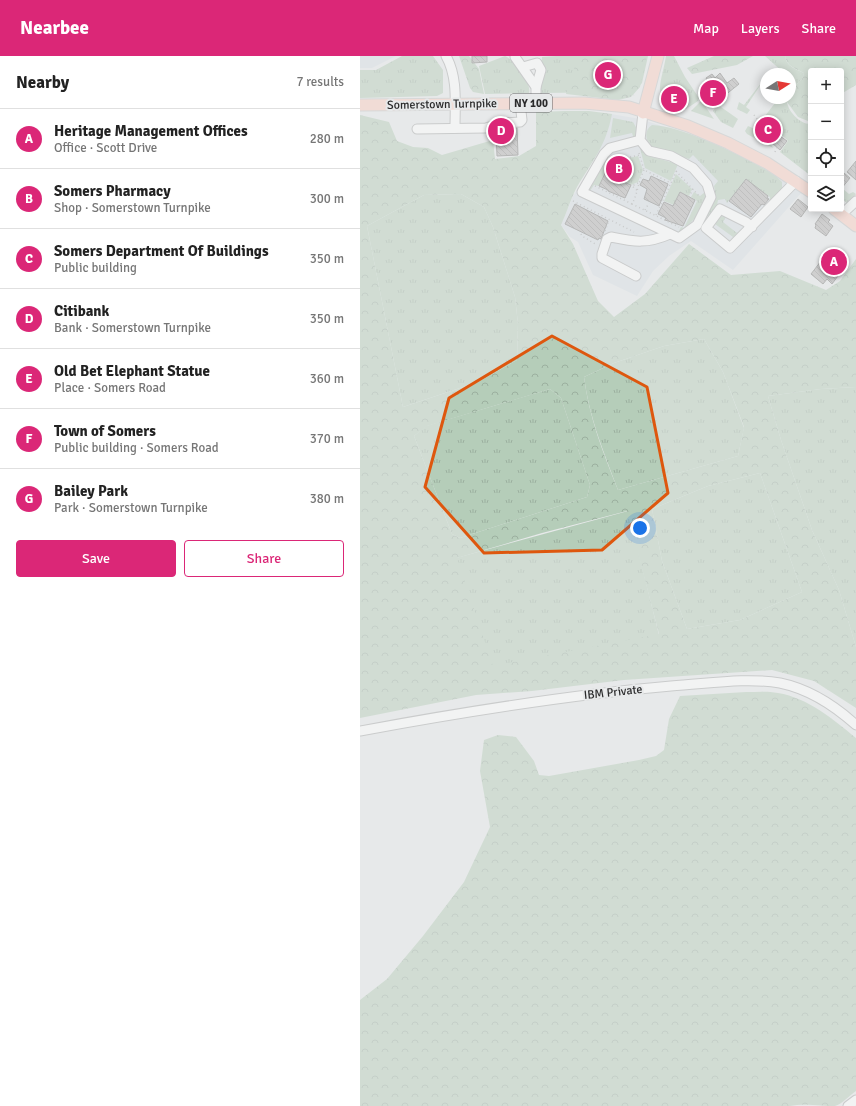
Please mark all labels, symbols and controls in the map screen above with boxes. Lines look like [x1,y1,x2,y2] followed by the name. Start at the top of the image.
[20,16,89,40] text: Nearbee
[693,20,719,37] text: Map
[741,20,780,37] text: Layers
[802,20,836,37] text: Share
[595,60,621,90] pin: G
[760,68,796,104] north arrow
[808,68,844,212] map controls
[808,68,844,104] button: +
[16,72,69,93] text: Nearby
[296,74,344,90] text: 7 results
[700,78,726,108] pin: F
[661,84,687,114] pin: E
[510,94,552,112] road number: NY 100
[387,96,497,113] street label: Somerstown Turnpike
[808,104,844,140] button: −
[755,115,781,145] pin: C
[488,116,514,146] pin: D
[54,122,248,140] text: Heritage Management Offices
[25,131,33,147] text: A
[310,131,344,147] text: 280 m
[54,140,157,156] text: Office · Scott Drive
[808,140,844,176] button: locate
[606,154,632,184] pin: B
[808,176,844,212] button: layers
[54,182,171,200] text: Somers Pharmacy
[25,191,33,207] text: B
[310,191,344,207] text: 300 m
[54,200,211,216] text: Shop · Somerstown Turnpike
[54,242,269,260] text: Somers Department Of Buildings
[821,247,847,277] pin: A
[25,251,33,267] text: C
[310,251,344,267] text: 350 m
[54,260,137,276] text: Public building
[54,302,109,320] text: Citibank
[25,311,33,327] text: D
[310,311,344,327] text: 350 m
[54,320,211,336] text: Bank · Somerstown Turnpike
[54,362,210,380] text: Old Bet Elephant Statue
[25,371,33,387] text: E
[310,371,344,387] text: 360 m
[54,380,166,396] text: Place · Somers Road
[54,422,156,440] text: Town of Somers
[26,431,32,447] text: F
[310,431,344,447] text: 370 m
[54,440,219,456] text: Public building · Somers Road
[54,482,128,500] text: Bailey Park
[25,491,33,507] text: G
[310,491,344,507] text: 380 m
[54,500,208,516] text: Park · Somerstown Turnpike
[630,518,650,538] your location
[16,540,176,577] button: Save
[184,540,344,577] button: Share
[583,682,643,703] street label: IBM Private

